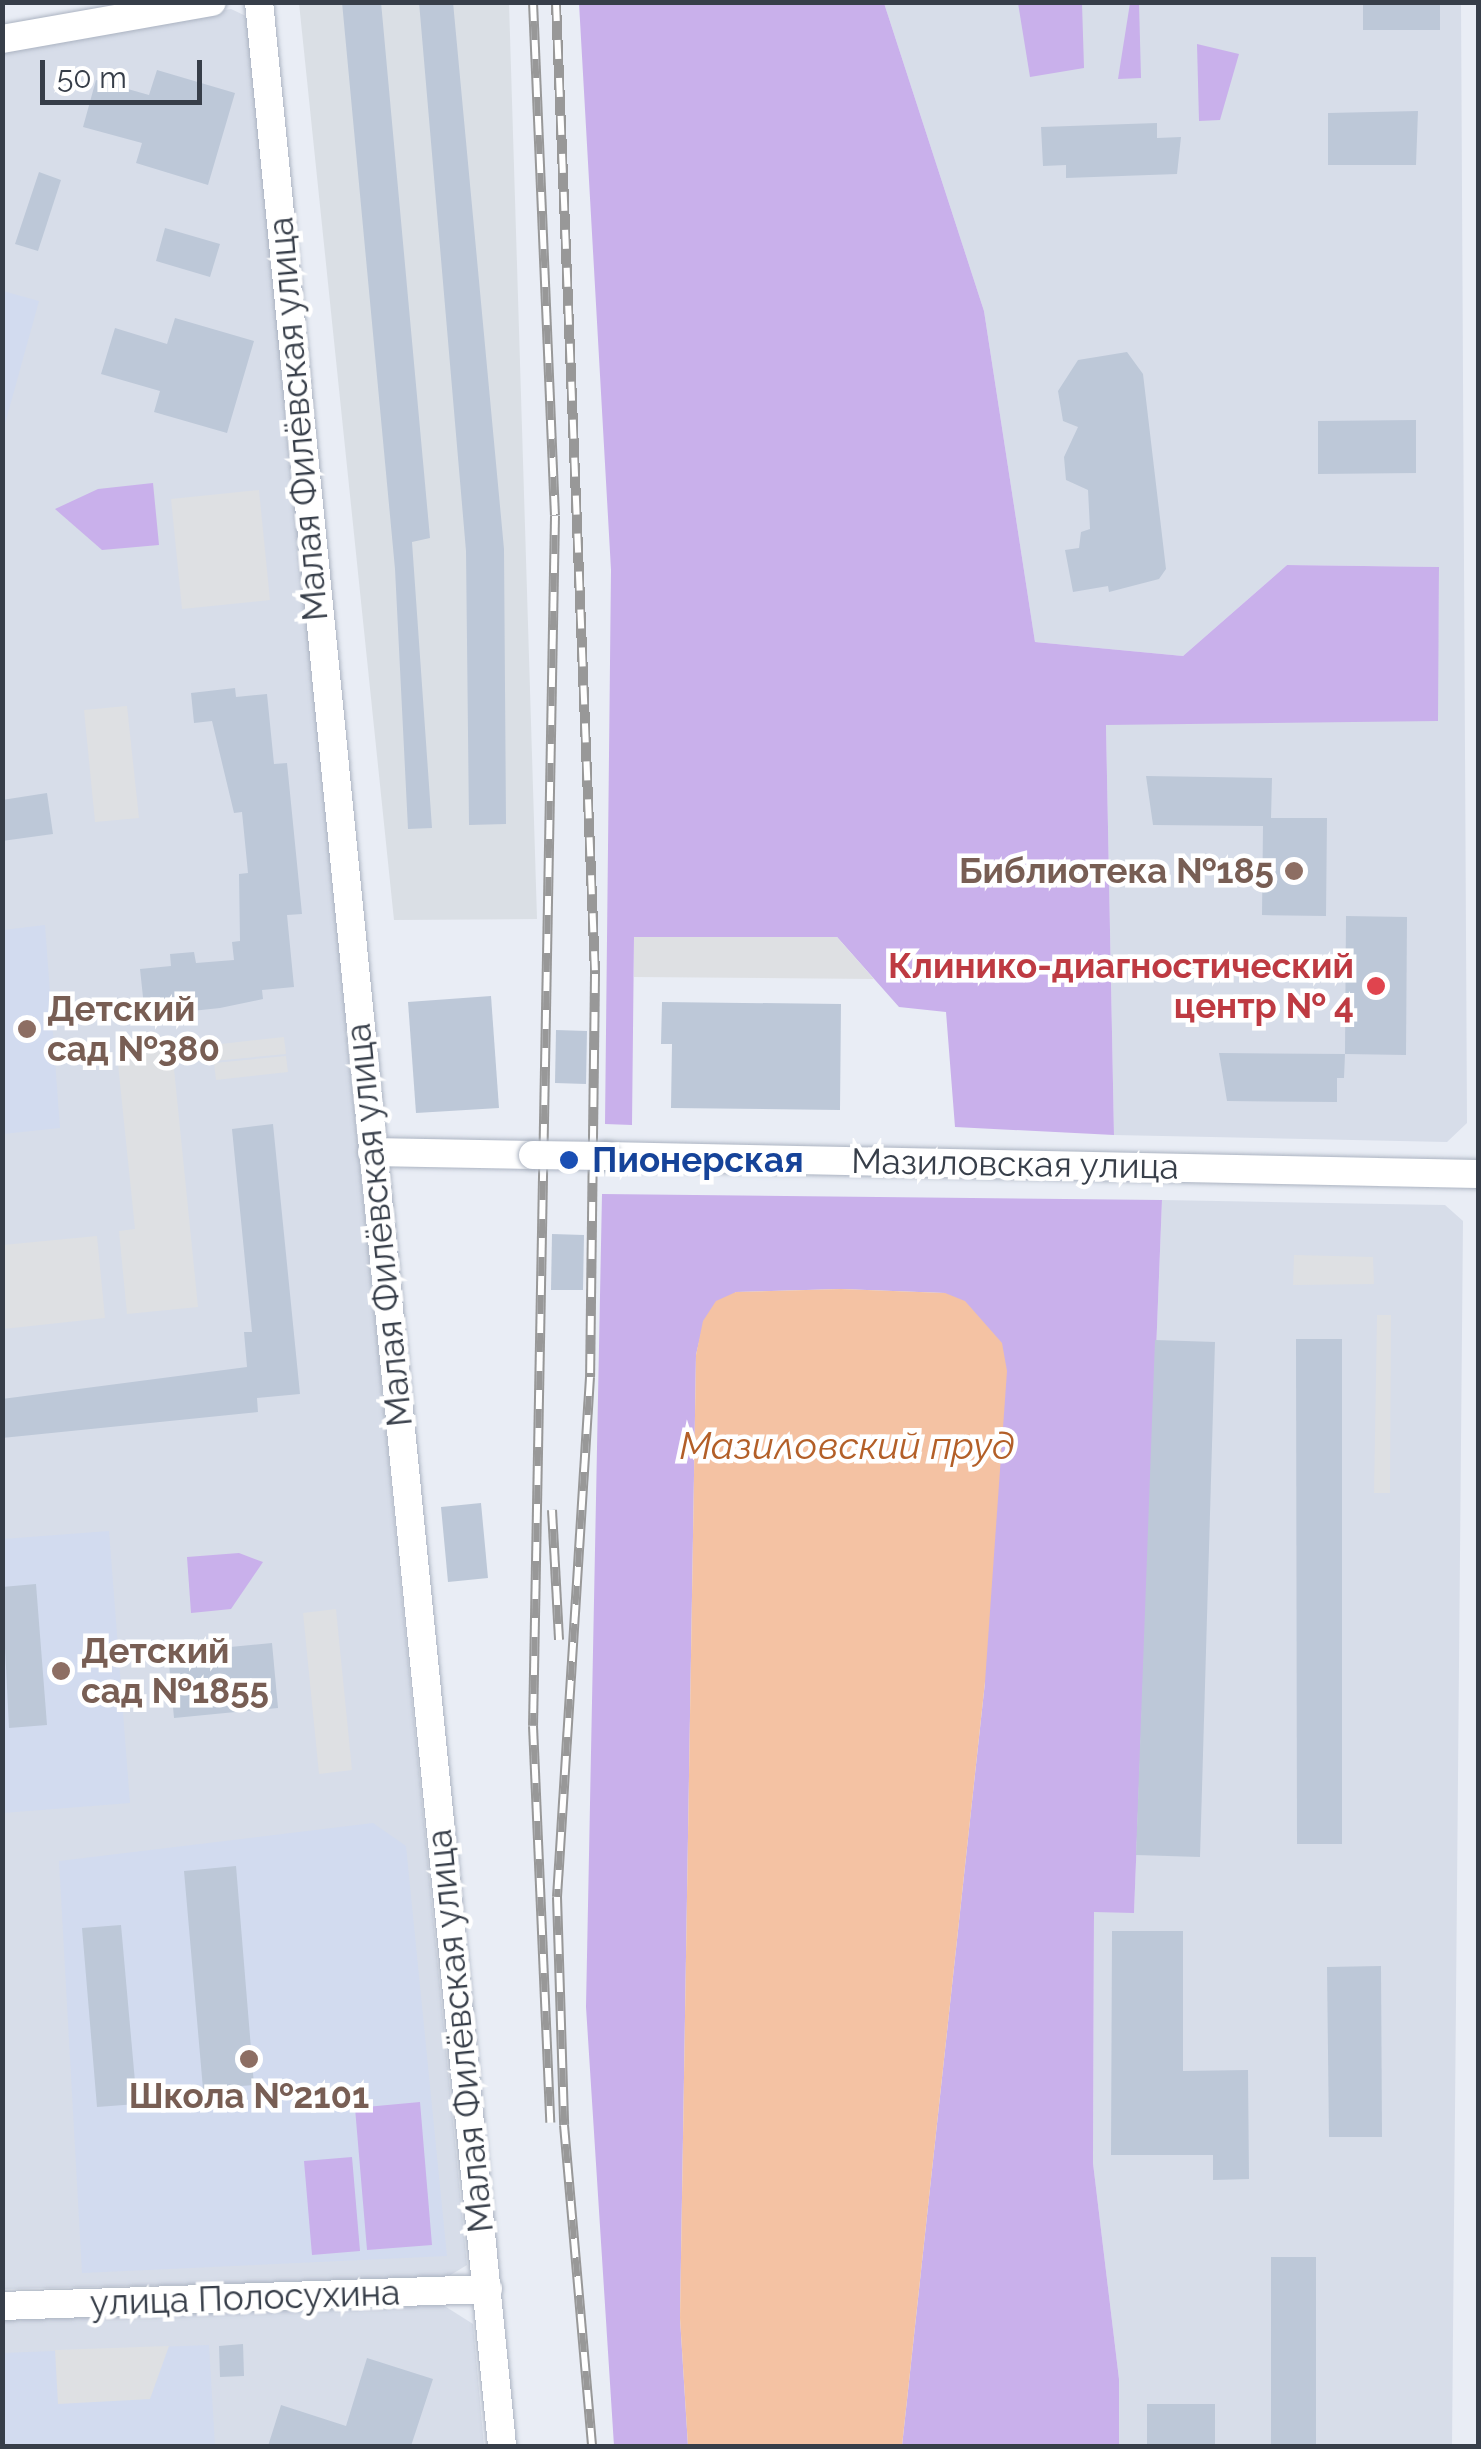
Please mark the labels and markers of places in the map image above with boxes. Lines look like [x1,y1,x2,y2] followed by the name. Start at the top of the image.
[959,850,1274,892] place label: Библиотека №185
[1283,860,1305,882] marker: Библиотека №185
[888,945,1354,1027] place label: Клинико-диагностический центр № 4
[1363,973,1389,999] marker: Клинико-диагностический центр № 4
[47,988,220,1070] place label: Детский сад №380
[16,1018,38,1040] marker: Детский сад №380
[592,1139,804,1181] place label: Пионерская
[556,1147,582,1173] marker: Пионерская
[81,1630,269,1712] place label: Детский сад №1855
[50,1660,72,1682] marker: Детский сад №1855
[238,2048,260,2070] marker: Школа №2101
[129,2075,369,2117] place label: Школа №2101

